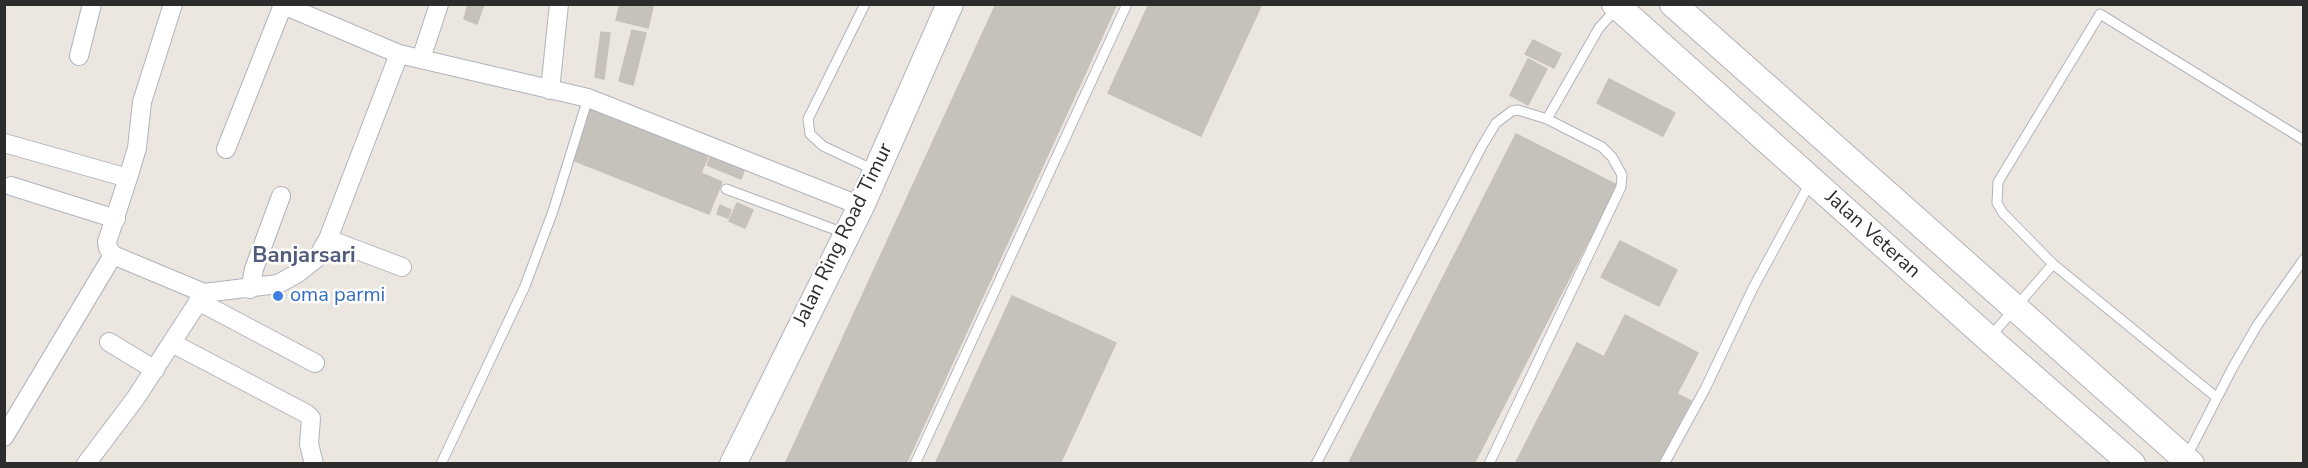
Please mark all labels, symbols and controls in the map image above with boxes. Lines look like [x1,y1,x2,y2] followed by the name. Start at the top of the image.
[789,140,899,330] street label: Jalan Ring Road Timur
[1819,186,1925,284] street label: Jalan Veteran
[252,244,356,270] district label: Banjarsari
[290,284,385,308] place label: oma parmi
[271,289,285,303] marker: oma parmi

